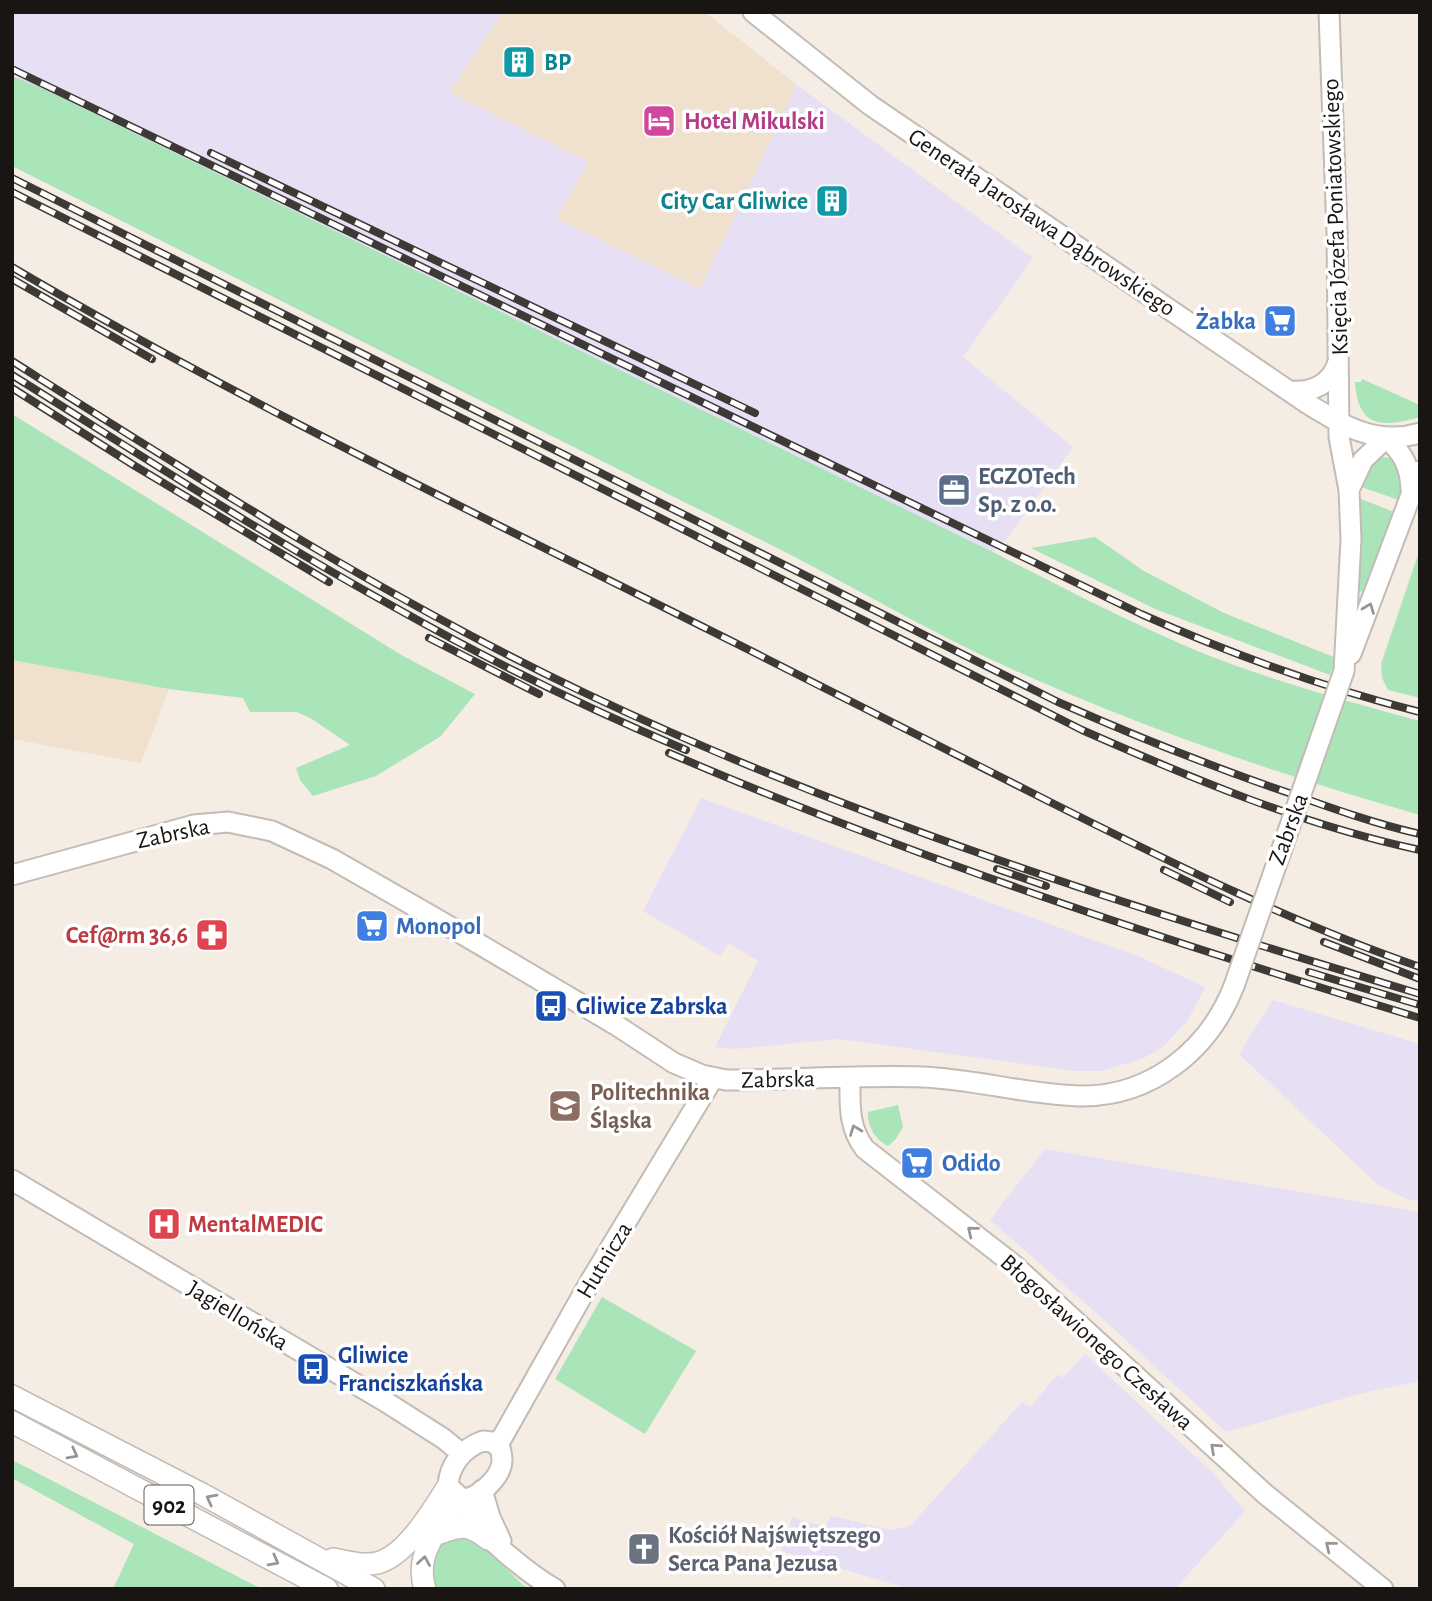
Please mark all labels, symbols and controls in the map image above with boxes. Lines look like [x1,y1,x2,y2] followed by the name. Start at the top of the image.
[500,43,538,81] building icon: BP
[544,51,571,75] place label: BP
[1319,78,1353,356] street label: Księcia Józefa Poniatowskiego
[640,102,678,140] hotel icon: Hotel Mikulski
[684,110,825,134] place label: Hotel Mikulski
[904,124,1179,321] street label: Generała Jarosława Dąbrowskiego
[813,182,851,220] building icon: City Car Gliwice
[661,190,808,214] place label: City Car Gliwice
[1261,302,1299,340] supermarket icon: Żabka
[1196,307,1256,334] place label: Żabka
[978,465,1076,517] place label: EGZOTech Sp. z o.o.
[935,471,973,509] office icon: EGZOTech Sp. z o.o.
[1361,602,1375,614] one-way arrow
[1265,790,1313,868] street label: Zabrska
[134,815,212,853] street label: Zabrska
[353,907,391,945] supermarket icon: Monopol
[396,915,482,939] place label: Monopol
[193,916,231,954] pharmacy icon: Cef@rm 36,6
[66,924,188,948] place label: Cef@rm 36,6
[532,987,570,1025] bus stop icon: Gliwice Zabrska
[576,995,728,1019] place label: Gliwice Zabrska
[741,1067,815,1093] street label: Zabrska
[590,1081,710,1133] place label: Politechnika Śląska
[546,1087,584,1125] school or university icon: Politechnika Śląska
[849,1125,863,1137] one-way arrow
[898,1144,936,1182] supermarket icon: Odido
[942,1152,1001,1176] place label: Odido
[145,1205,183,1243] hospital icon: MentalMEDIC
[188,1213,324,1237] place label: MentalMEDIC
[573,1218,637,1303] street label: Hutnicza
[967,1227,980,1239] one-way arrow
[995,1250,1197,1435] street label: Błogosławionego Czesława
[183,1277,292,1355] street label: Jagiellońska
[338,1344,483,1396] place label: Gliwice Franciszkańska
[294,1350,332,1388] bus stop icon: Gliwice Franciszkańska
[1210,1443,1223,1456] one-way arrow
[65,1446,78,1459] one-way arrow
[144,1486,194,1524] road number: 902
[206,1494,218,1507] one-way arrow
[668,1524,881,1576] place label: Kościół Najświętszego Serca Pana Jezusa
[625,1530,663,1568] church icon: Kościół Najświętszego Serca Pana Jezusa
[1325,1542,1338,1554] one-way arrow
[266,1552,279,1566] one-way arrow
[416,1555,431,1567] one-way arrow

